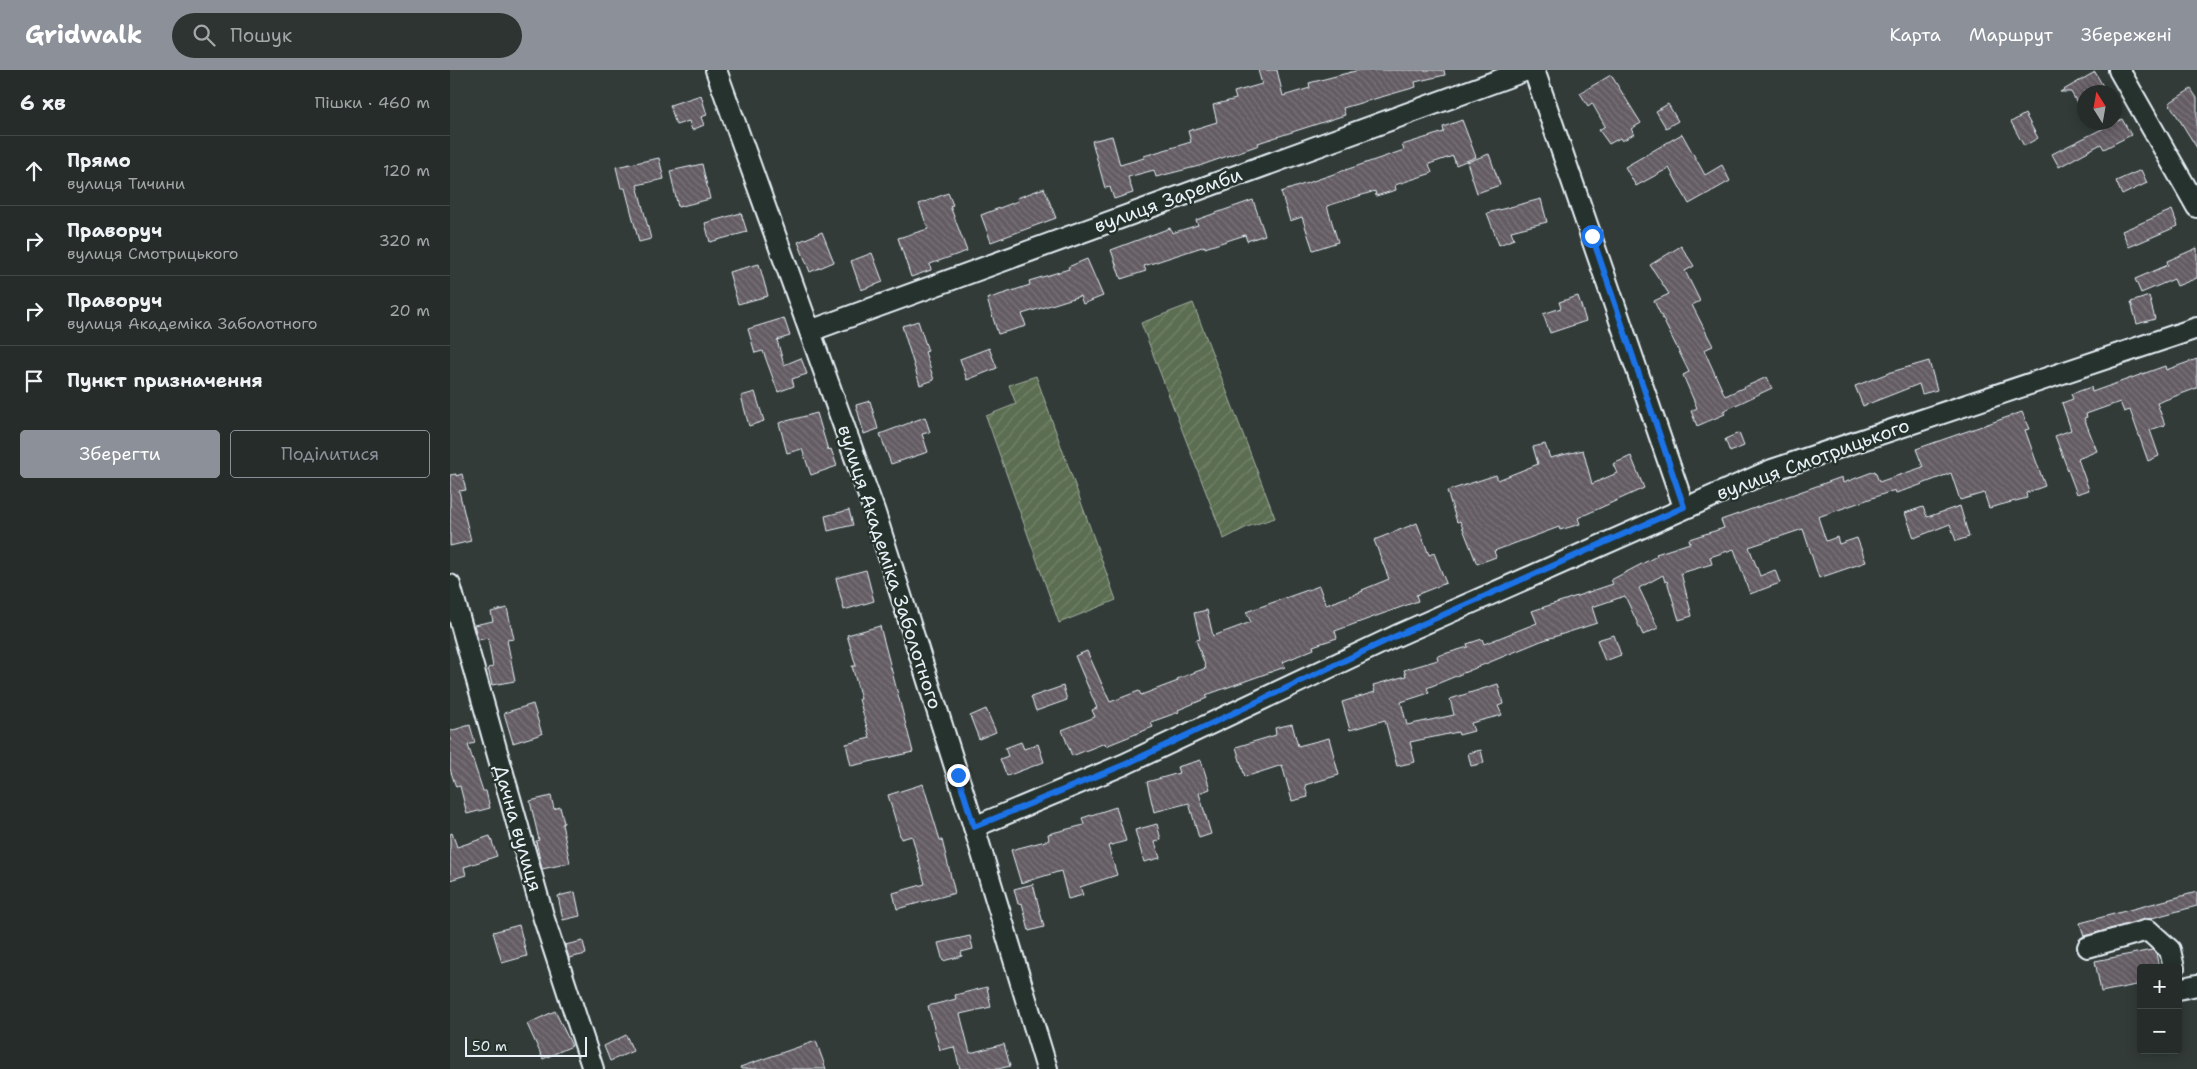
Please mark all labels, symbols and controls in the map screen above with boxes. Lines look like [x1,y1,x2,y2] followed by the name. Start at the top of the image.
[172,13,522,58] search box
[25,19,142,51] text: Gridwalk
[190,21,218,49] icon: search
[230,23,292,48] text: Пошук
[1889,23,1941,47] text: Карта
[1969,23,2053,47] text: Маршрут
[2081,23,2172,47] text: Збережені
[2077,85,2122,130] north arrow
[20,89,66,117] text: 6 хв
[315,92,430,113] text: Пішки · 460 m
[67,148,131,173] text: Прямо
[20,157,48,185] icon: ahead
[383,160,430,181] text: 120 m
[1091,162,1245,238] street label: вулиця Заремби
[67,173,185,194] text: вулиця Тичини
[67,218,162,243] text: Праворуч
[1581,225,1604,248] route start
[20,227,48,255] icon: right
[379,230,430,251] text: 320 m
[67,243,239,264] text: вулиця Смотрицького
[67,288,162,313] text: Праворуч
[20,297,48,325] icon: right
[389,300,430,321] text: 20 m
[67,313,318,334] text: вулиця Академіка Заболотного
[20,367,48,395] icon: arrive
[67,368,263,393] text: Пункт призначення
[1713,412,1913,506] street label: вулиця Смотрицького
[832,422,948,712] street label: вулиця Академіка Заболотного
[20,430,220,478] button: Зберегти
[230,430,430,478] button: Поділитися
[488,762,548,894] street label: Дачна вулиця
[947,764,970,787] route end
[2137,964,2182,1054] map controls
[2137,964,2182,1009] button: +
[2137,1009,2182,1054] button: −
[465,1034,588,1057] scale bar
[472,1037,507,1055] text: 50 m

